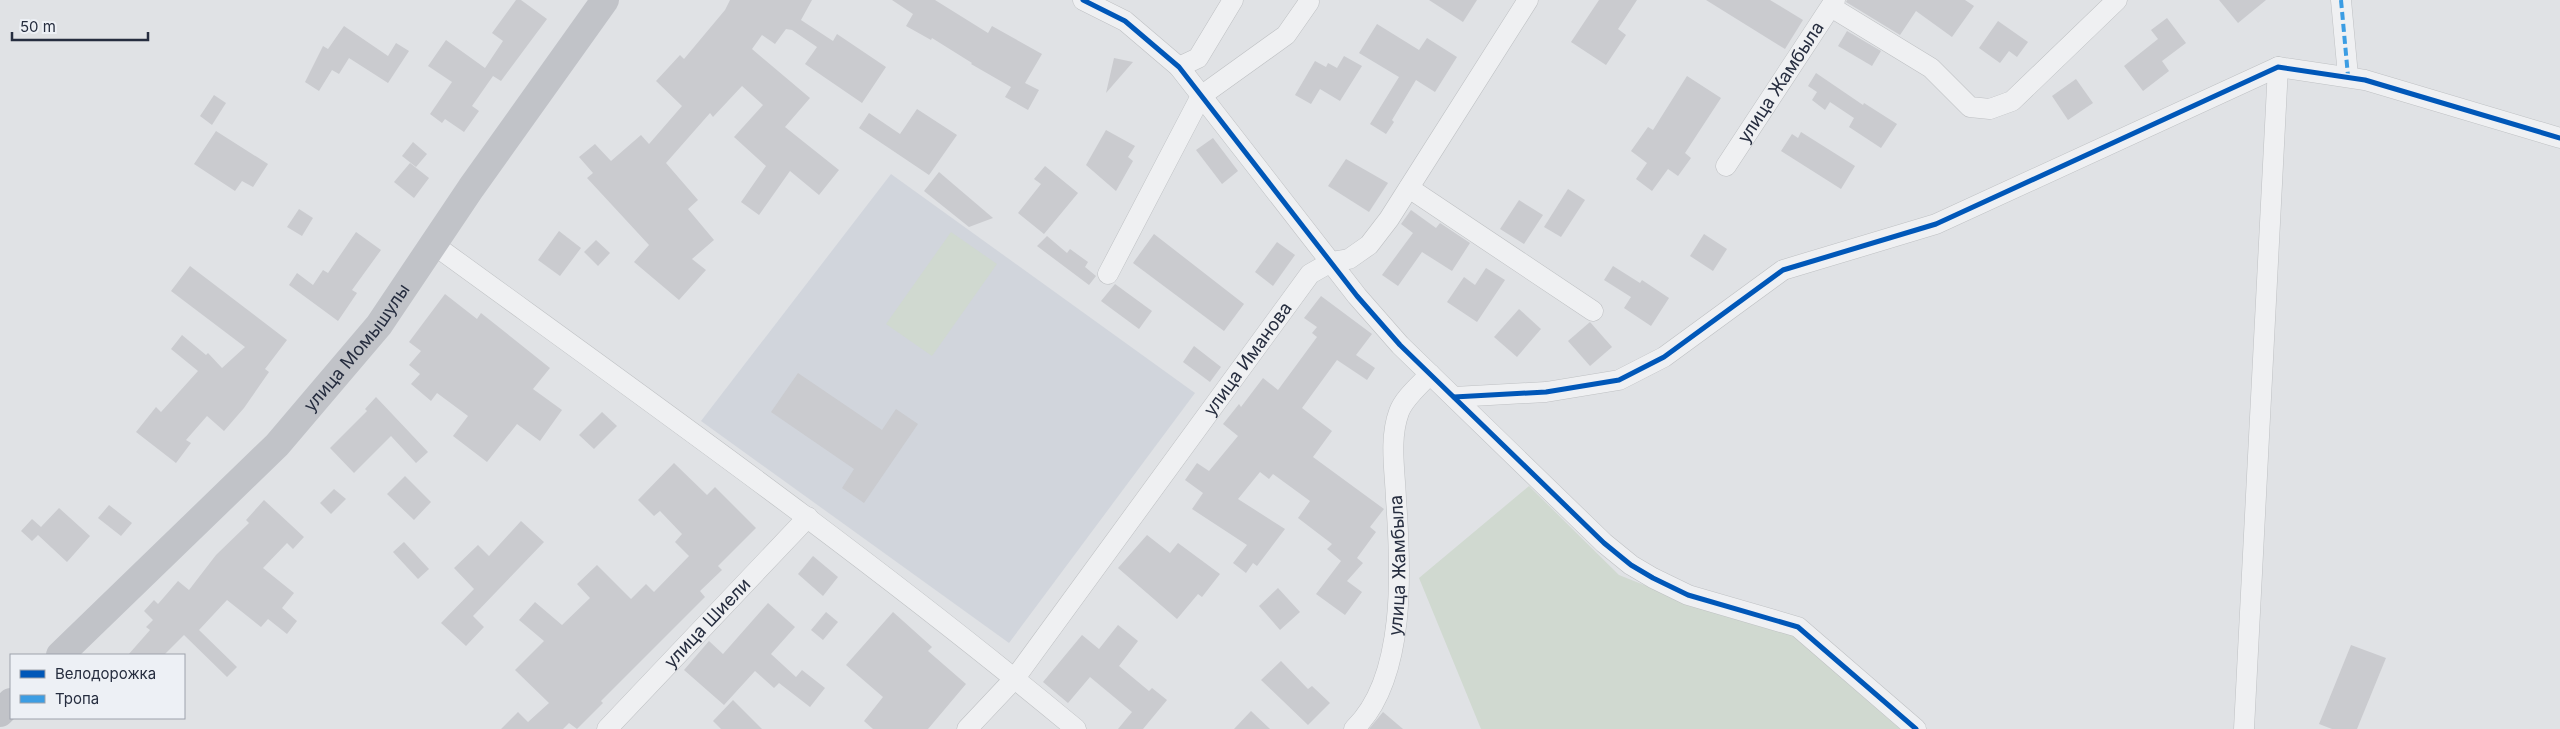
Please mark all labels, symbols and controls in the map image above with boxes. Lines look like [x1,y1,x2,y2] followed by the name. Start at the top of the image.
[12,10,149,42] scale bar
[20,17,56,36] text: 50 m
[1733,17,1828,147] street label: улица Жамбыла
[299,279,414,416] street label: улица Момышулы
[1199,298,1296,420] street label: улица Иманова
[1384,494,1409,637] street label: улица Жамбыла
[660,574,755,672] street label: улица Шиели
[10,654,185,719] legend
[55,664,156,683] text: Велодорожка
[55,689,99,708] text: Тропа

